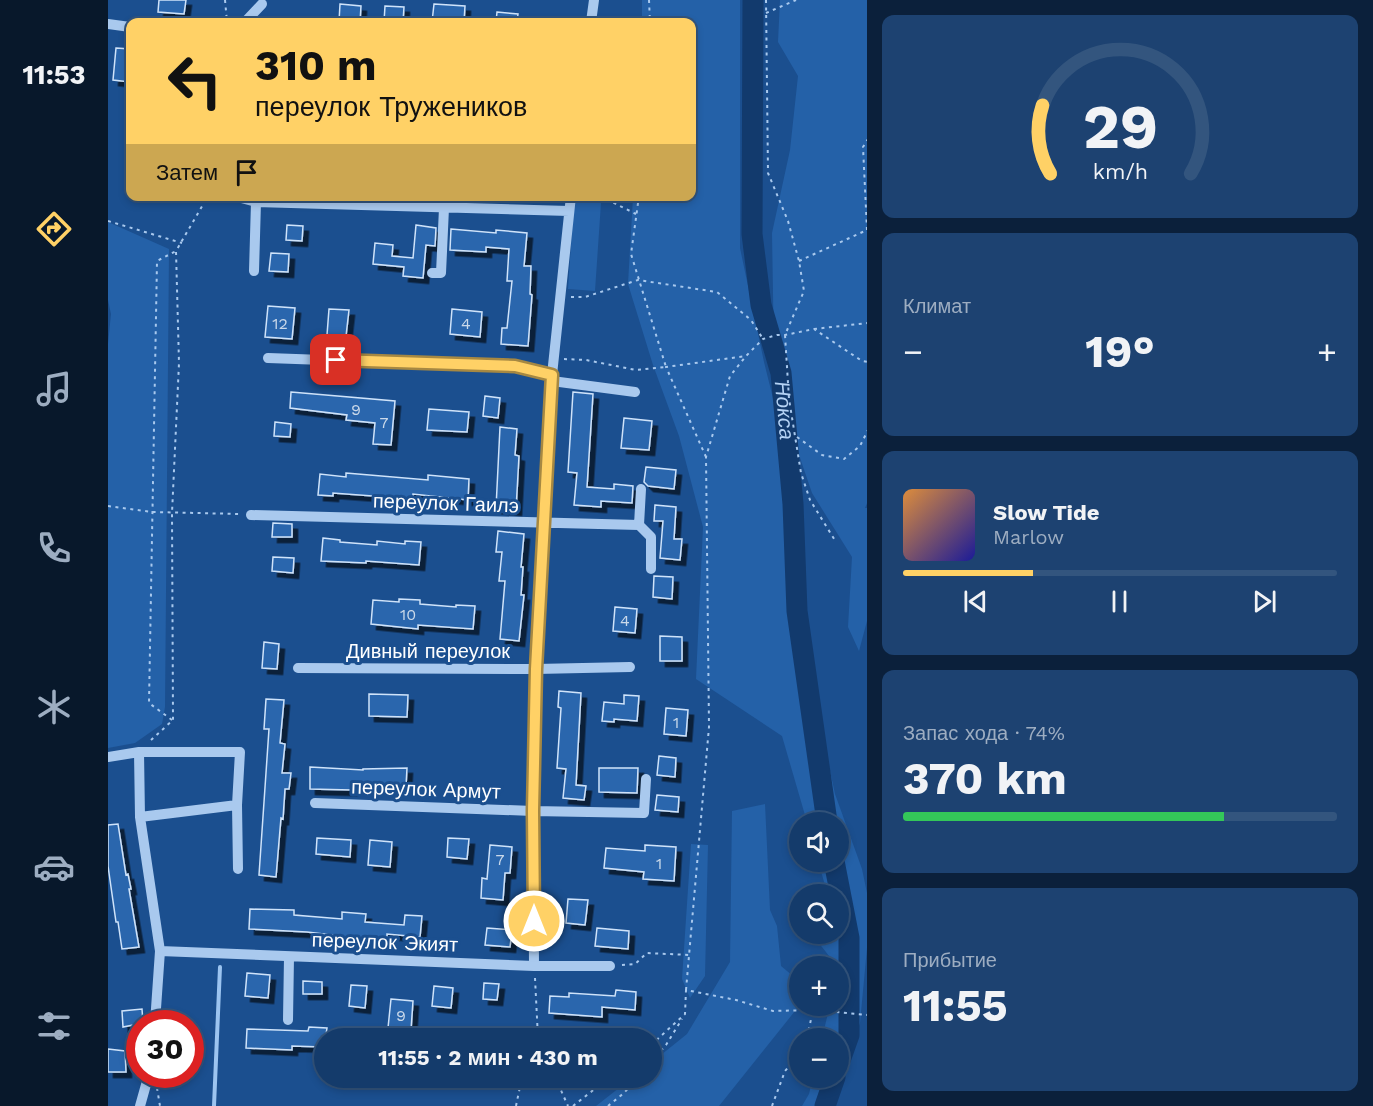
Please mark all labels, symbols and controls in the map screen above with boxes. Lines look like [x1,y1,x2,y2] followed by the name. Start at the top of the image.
[255,41,377,90] text: 310 m
[156,42,234,120] icon: left
[22,59,86,91] text: 11:53
[1082,90,1158,163] text: 29
[255,91,527,123] text: переулок Тружеников
[230,156,263,189] icon: arrive
[1092,159,1148,184] text: km/h
[156,160,218,185] text: Затем
[33,208,75,250] icon: directions
[903,294,971,318] text: Климат
[272,314,288,333] house number: 12
[461,314,471,333] house number: 4
[1085,325,1155,378] text: 19°
[903,332,923,371] text: −
[1317,332,1337,371] text: +
[310,334,361,385] pin
[319,343,352,376] icon: arrive
[33,368,75,410] icon: music
[770,380,800,441] water label: Нокса
[351,400,361,419] house number: 9
[380,413,389,432] house number: 7
[373,488,519,518] street label: переулок Гаилэ
[993,500,1100,525] text: Slow Tide
[993,525,1064,549] text: Marlow
[33,527,75,569] icon: phone
[959,585,992,618] icon: previous
[1103,585,1136,618] icon: pause
[1248,585,1281,618] icon: next
[400,605,416,624] house number: 10
[620,611,630,630] house number: 4
[346,639,510,663] street label: Дивный переулок
[33,686,75,728] icon: climate
[673,713,679,732] house number: 1
[903,721,1065,745] text: Запас хода · 74%
[903,752,1067,805] text: 370 km
[351,774,501,804] street label: переулок Армут
[789,812,849,1088] map controls
[789,812,849,872] button: sound
[33,846,75,888] icon: car
[496,850,505,869] house number: 7
[656,854,662,873] house number: 1
[789,884,849,944] button: search
[502,889,566,953] position arrow
[311,927,459,957] street label: переулок Экият
[903,948,997,972] text: Прибытие
[789,956,849,1016] button: +
[903,979,1008,1032] text: 11:55
[33,1005,75,1047] icon: filters
[396,1006,406,1025] house number: 9
[126,1010,204,1088] speed limit sign: 30
[789,1028,849,1088] button: −
[378,1045,598,1070] text: 11:55 · 2 мин · 430 m

